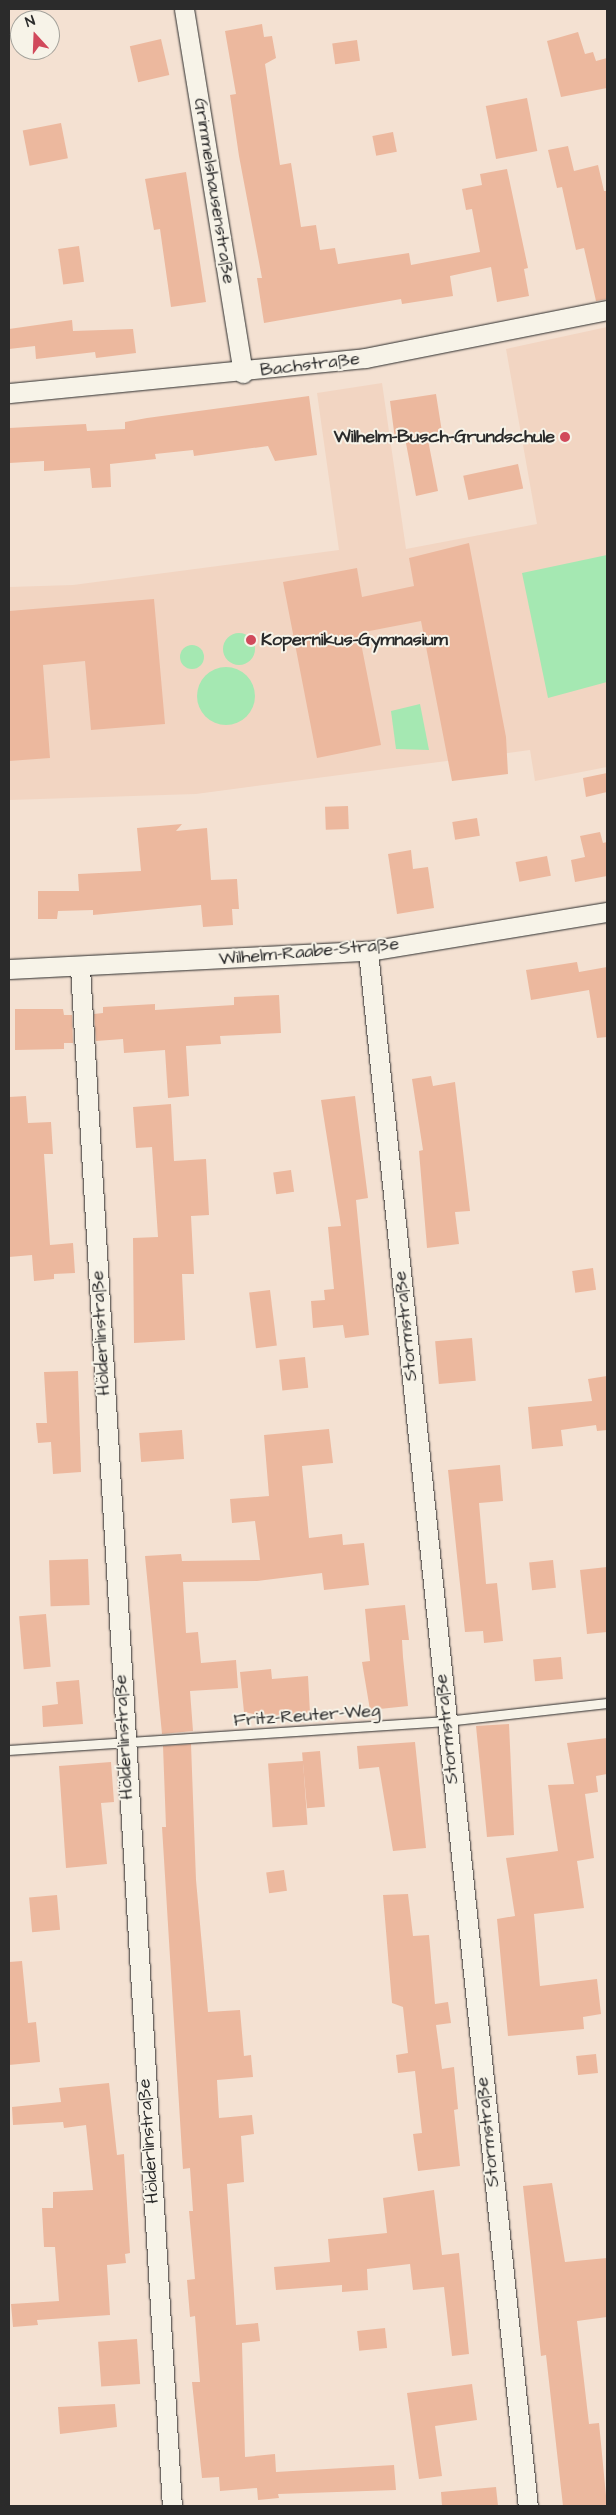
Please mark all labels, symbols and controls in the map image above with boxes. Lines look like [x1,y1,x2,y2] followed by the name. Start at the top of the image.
[10,10,60,60] north arrow
[23,11,38,33] text: N
[189,97,239,285] street label: Grimmelshausenstraße
[259,348,361,382] street label: Bachstraße
[334,426,555,448] place label: Wilhelm-Busch-Grundschule
[559,431,571,443] marker: Wilhelm-Busch-Grundschule
[261,629,448,651] place label: Kopernikus-Gymnasium
[245,634,257,646] marker: Kopernikus-Gymnasium
[218,933,400,971] street label: Wilhelm-Raabe-Straße
[87,1270,115,1396] street label: Hölderlinstraße
[389,1270,423,1382] street label: Stormstraße
[430,1673,464,1785] street label: Stormstraße
[110,1674,138,1800] street label: Hölderlinstraße
[233,1700,381,1732] street label: Fritz-Reuter-Weg
[471,2076,505,2188] street label: Stormstraße
[134,2078,164,2204] street label: Hölderlinstraße

